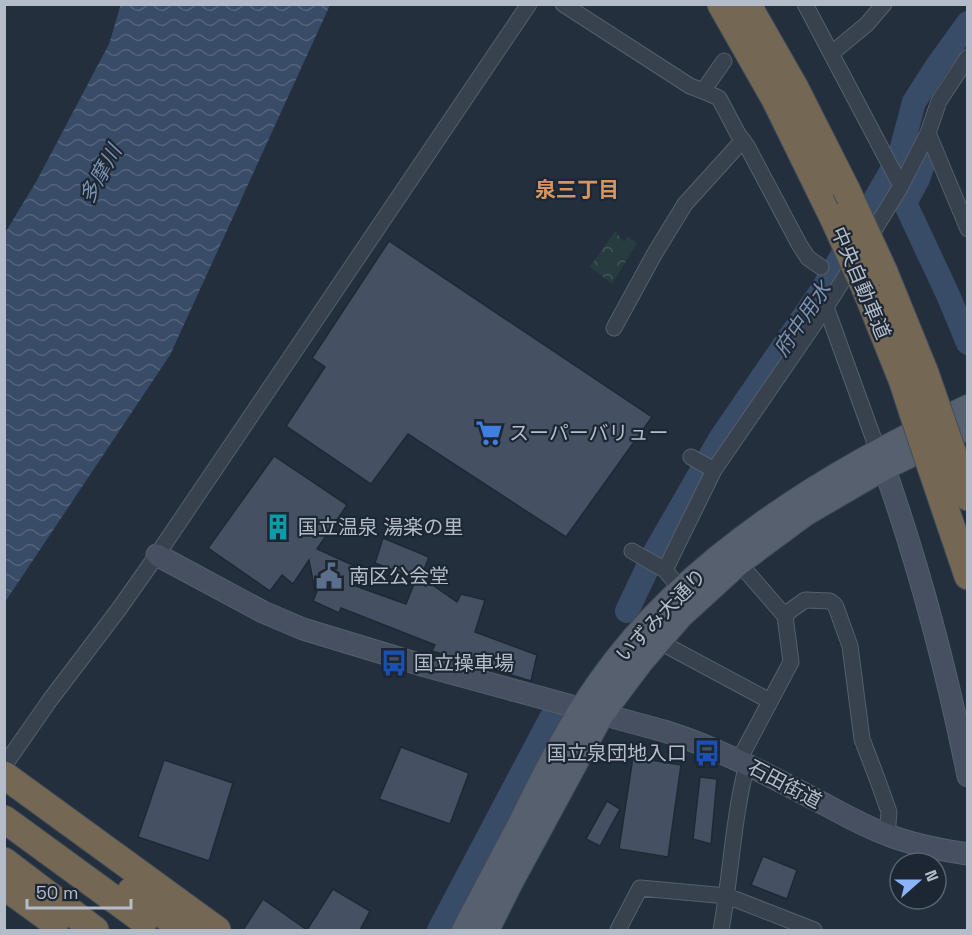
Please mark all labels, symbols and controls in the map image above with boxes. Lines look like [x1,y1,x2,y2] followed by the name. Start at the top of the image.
[73,138,128,208] water label: 多摩川
[535,176,619,203] district label: 泉三丁目
[826,223,896,343] street label: 中央自動車道
[767,275,838,361] water label: 府中用水
[474,418,504,448] supermarket icon: スーパーバリュー
[509,420,669,446] place label: スーパーバリュー
[263,512,293,542] building icon: 国立温泉 湯楽の里
[298,514,463,540] place label: 国立温泉 湯楽の里
[314,561,344,591] public building icon: 南区公会堂
[349,563,449,589] place label: 南区公会堂
[610,563,712,667] street label: いずみ大通り
[379,648,409,678] bus stop icon: 国立操車場
[414,650,514,676] place label: 国立操車場
[692,738,722,768] bus stop icon: 国立泉団地入口
[547,740,687,766] place label: 国立泉団地入口
[744,754,826,814] street label: 石田街道
[888,851,948,911] north arrow
[920,867,943,885] text: N
[27,872,130,910] scale bar
[36,881,78,904] text: 50 m

